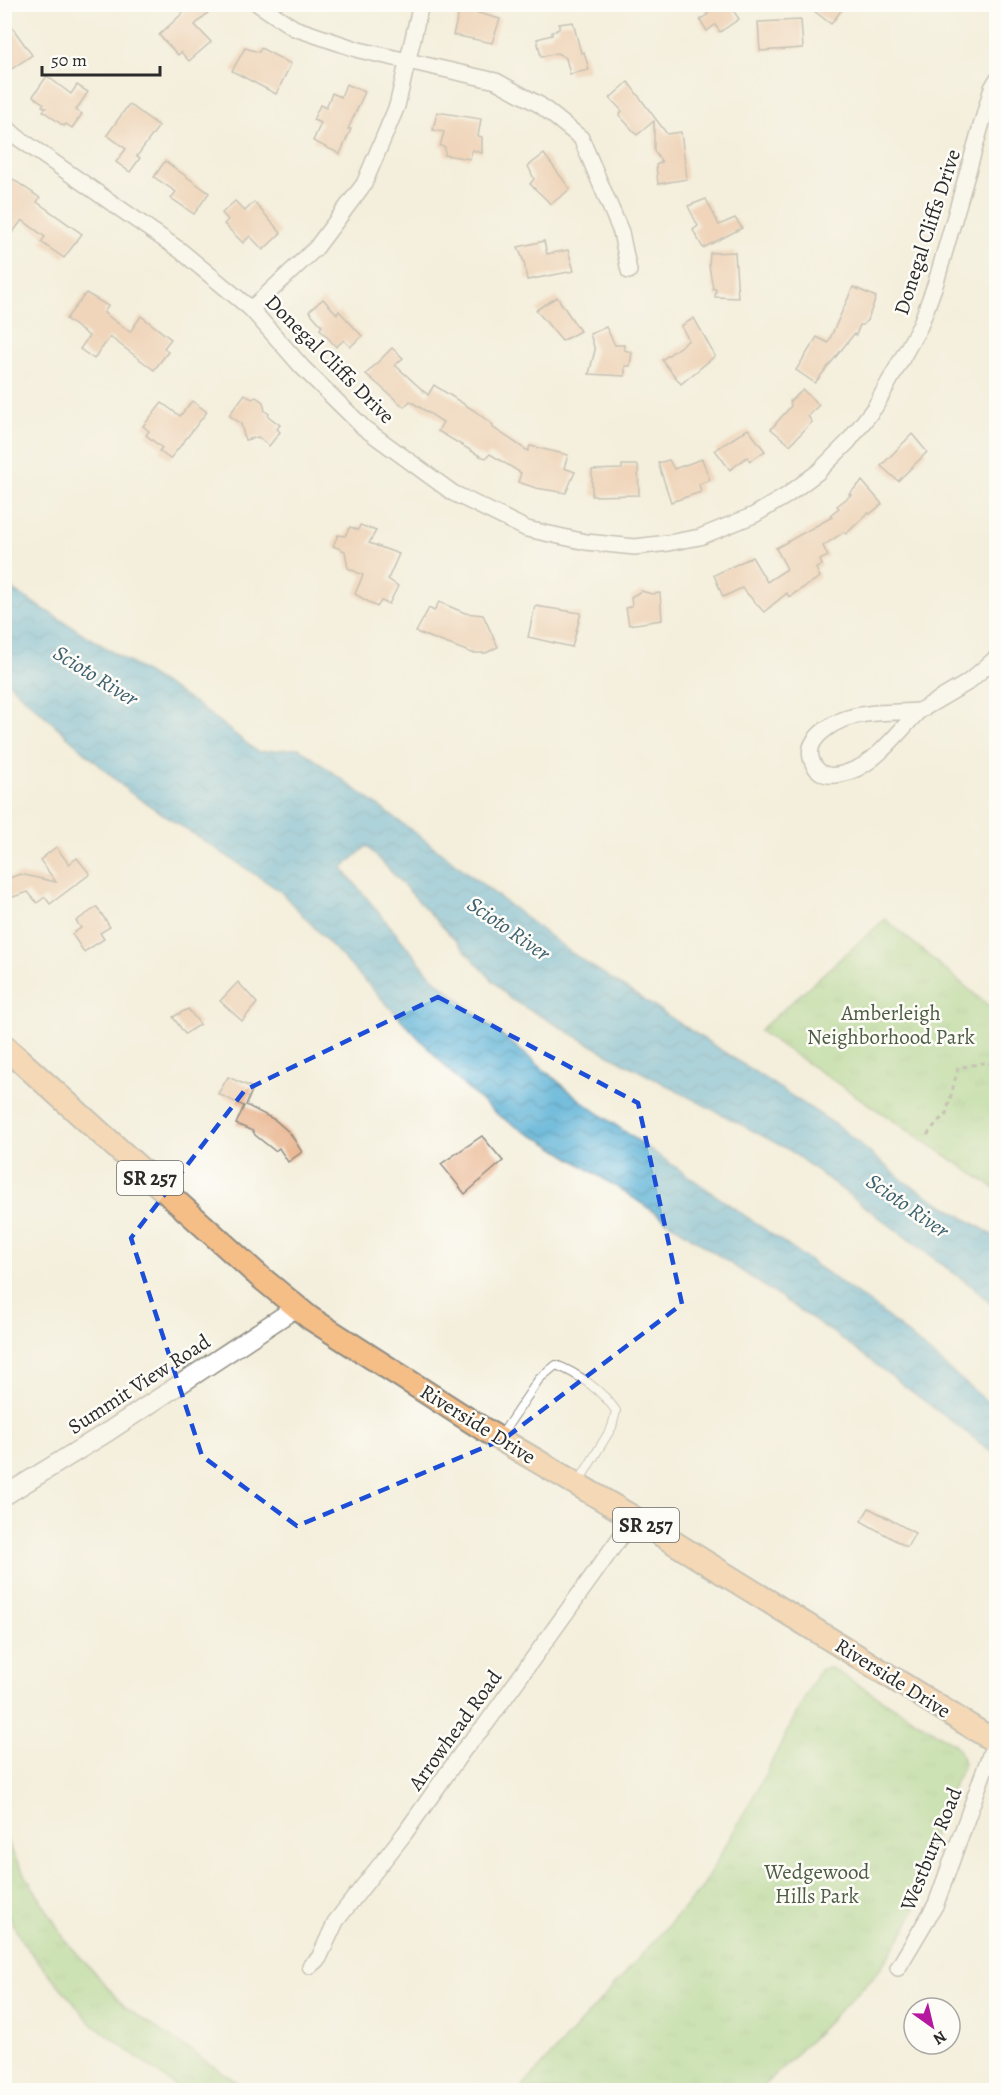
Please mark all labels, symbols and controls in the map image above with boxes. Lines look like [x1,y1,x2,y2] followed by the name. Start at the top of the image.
[42,39,160,77] scale bar
[51,48,87,72] text: 50 m
[887,146,967,318] street label: Donegal Cliffs Drive
[259,288,401,430] street label: Donegal Cliffs Drive
[47,638,145,714] water label: Scioto River
[461,889,557,969] water label: Scioto River
[807,999,976,1051] park label: Amberleigh Neighborhood Park
[117,1161,183,1195] road number: SR 257
[860,1166,956,1246] water label: Scioto River
[62,1327,216,1441] street label: Summit View Road
[415,1377,541,1471] street label: Riverside Drive
[613,1508,679,1542] road number: SR 257
[830,1631,956,1725] street label: Riverside Drive
[401,1664,509,1797] street label: Arrowhead Road
[893,1783,969,1916] street label: Westbury Road
[763,1858,870,1910] park label: Wedgewood Hills Park
[902,1996,962,2056] north arrow
[929,2025,951,2050] text: N

